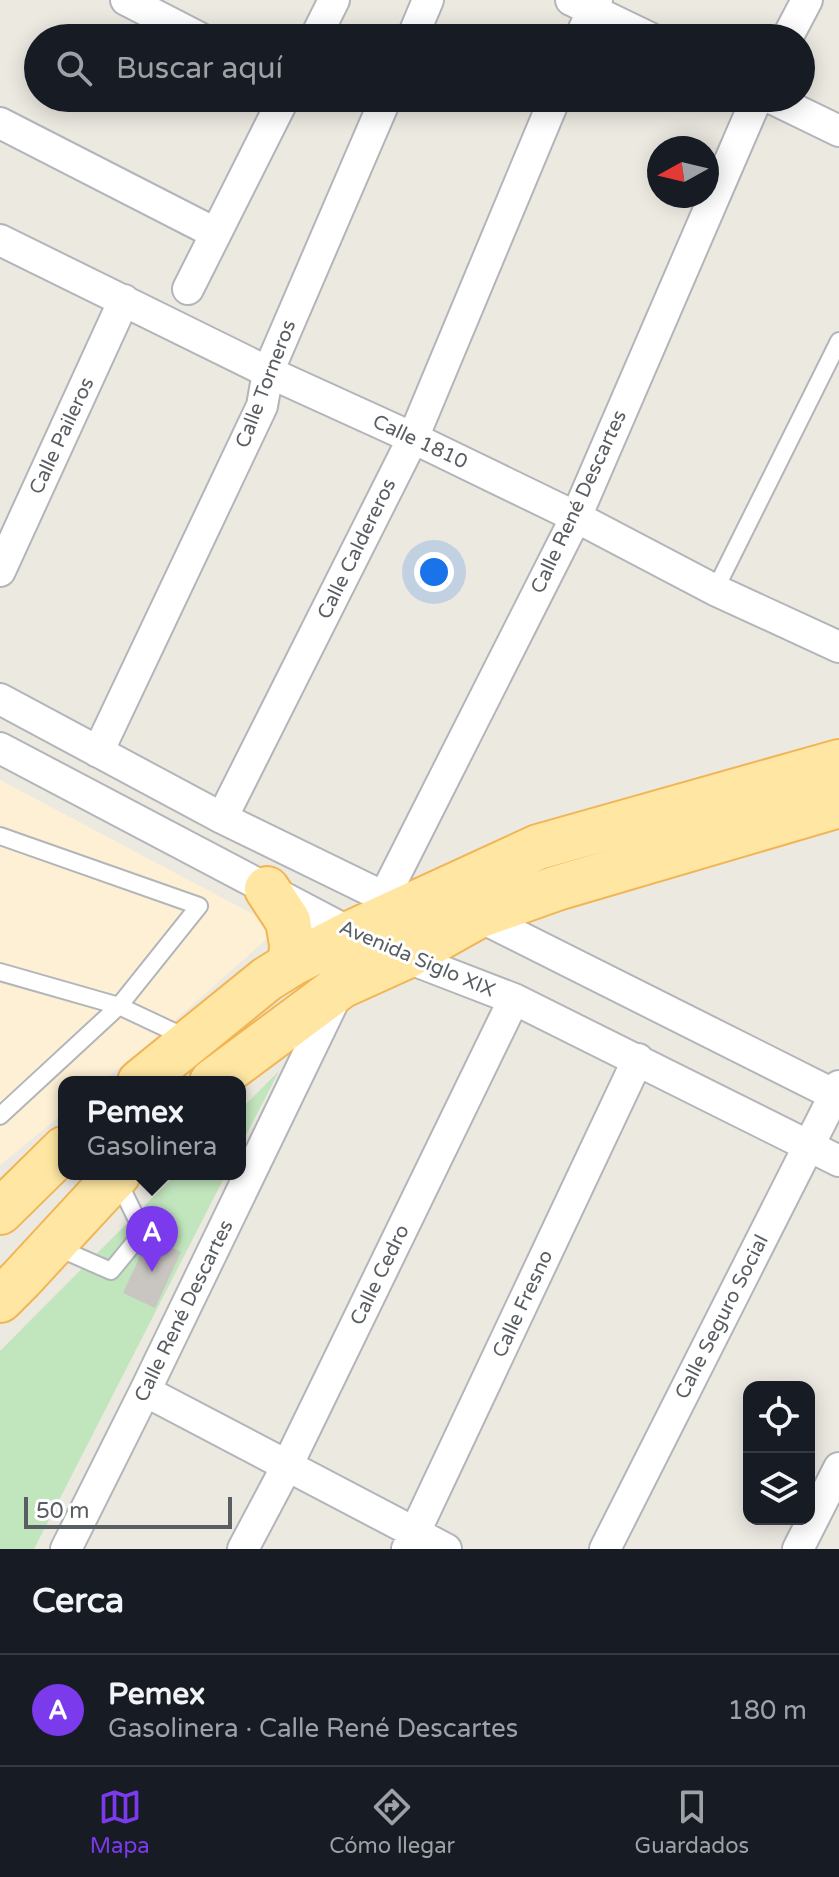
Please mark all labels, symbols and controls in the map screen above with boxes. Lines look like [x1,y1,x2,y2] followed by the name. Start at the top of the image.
[24,24,815,112] search box
[52,46,96,90] icon: search
[116,50,283,87] text: Buscar aquí
[647,136,719,208] north arrow
[231,317,301,451] street label: Calle Torneros
[24,374,100,498] street label: Calle Paileros
[526,407,632,597] street label: Calle René Descartes
[369,410,471,474] street label: Calle 1810
[313,475,401,623] street label: Calle Caldereros
[414,552,454,592] your location
[336,915,498,1003] street label: Avenida Siglo XIX
[58,1076,246,1180] popup
[87,1094,184,1131] text: Pemex
[87,1131,217,1162] text: Gasolinera
[126,1206,178,1272] pin: A
[130,1216,238,1406] street label: Calle René Descartes
[345,1221,415,1329] street label: Calle Cedro
[670,1231,774,1403] street label: Calle Seguro Social
[488,1246,558,1362] street label: Calle Fresno
[743,1381,815,1525] map controls
[743,1381,815,1453] button: locate
[743,1453,815,1525] button: layers
[24,1493,232,1529] scale bar
[36,1498,90,1524] text: 50 m
[32,1581,124,1622] text: Cerca
[108,1676,205,1713] text: Pemex
[48,1695,68,1726] text: A
[727,1695,807,1726] text: 180 m
[108,1713,518,1744] text: Gasolinera · Calle René Descartes
[90,1785,150,1859] tab: Mapa
[329,1785,455,1859] tab: Cómo llegar
[635,1785,749,1859] tab: Guardados

